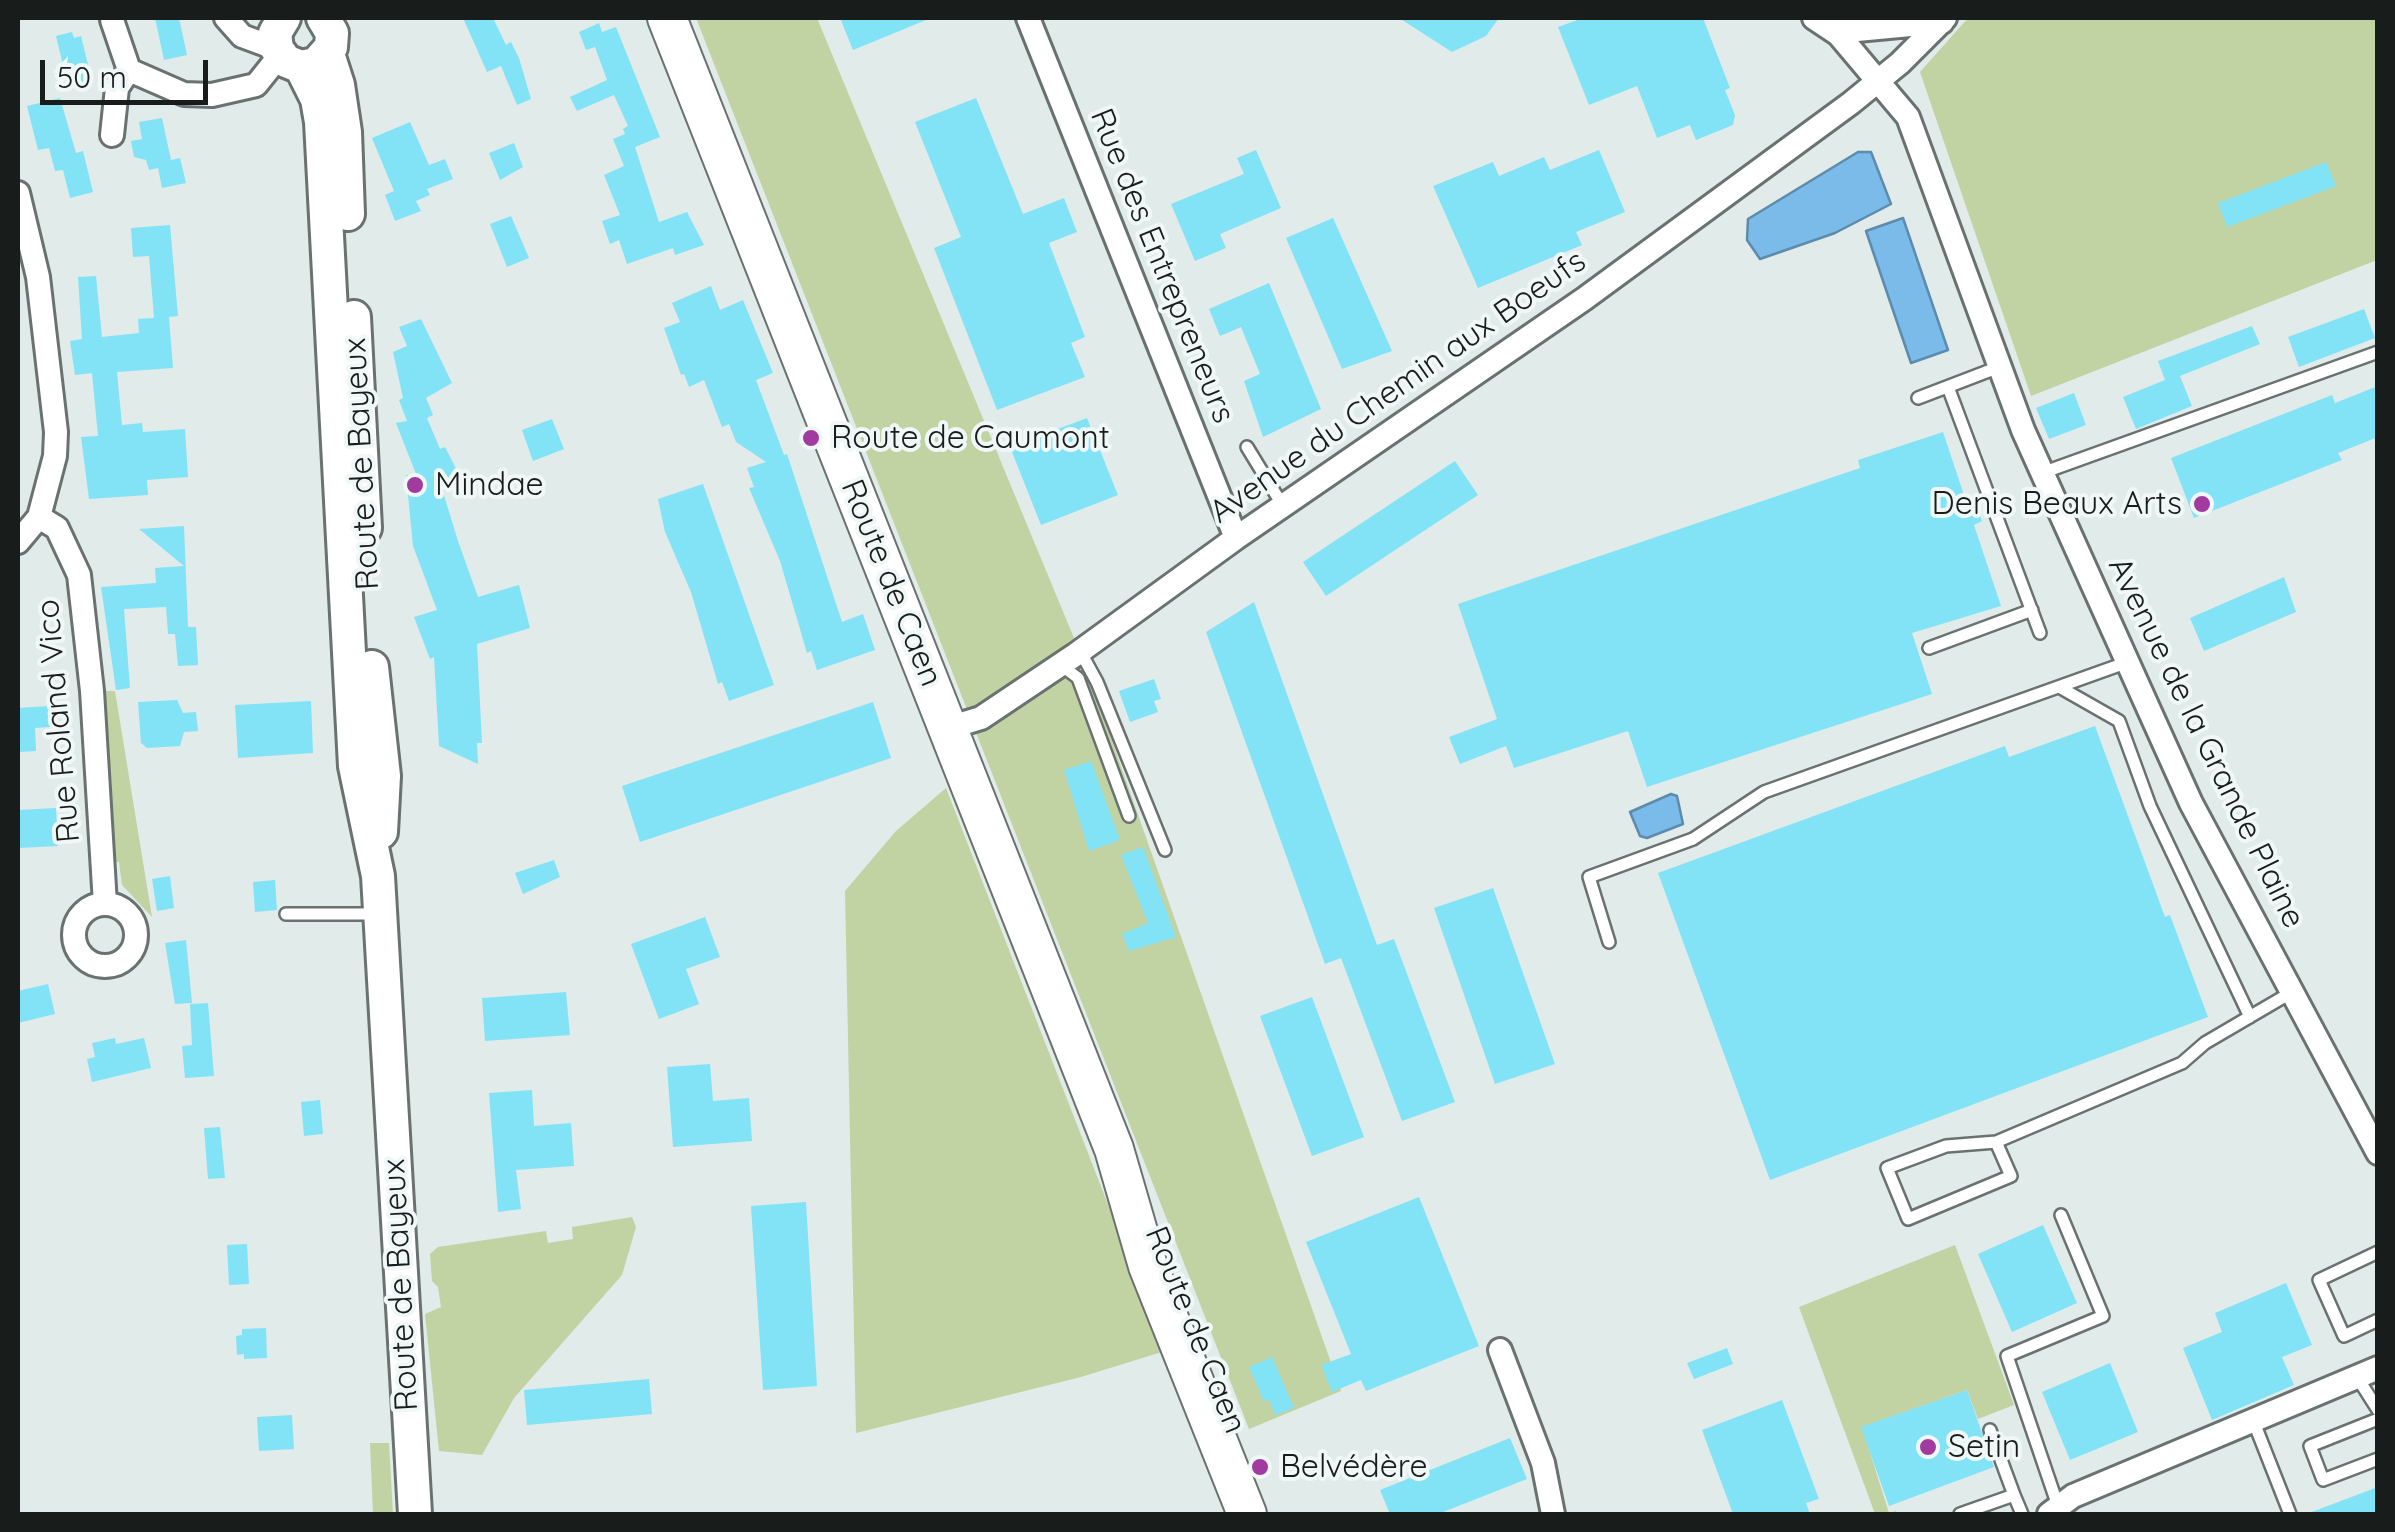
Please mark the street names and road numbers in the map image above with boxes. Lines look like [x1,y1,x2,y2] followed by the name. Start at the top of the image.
[1081,103,1243,429] street label: Rue des Entrepreneurs
[1203,242,1593,532] street label: Avenue du Chemin aux Boeufs
[336,337,388,591] street label: Route de Bayeux
[832,474,950,692] street label: Route de Caen
[2099,552,2313,934] street label: Avenue de la Grande Plaine
[29,598,89,844] street label: Rue Roland Vico
[375,1158,427,1412] street label: Route de Bayeux
[1136,1221,1254,1439] street label: Route de Caen

